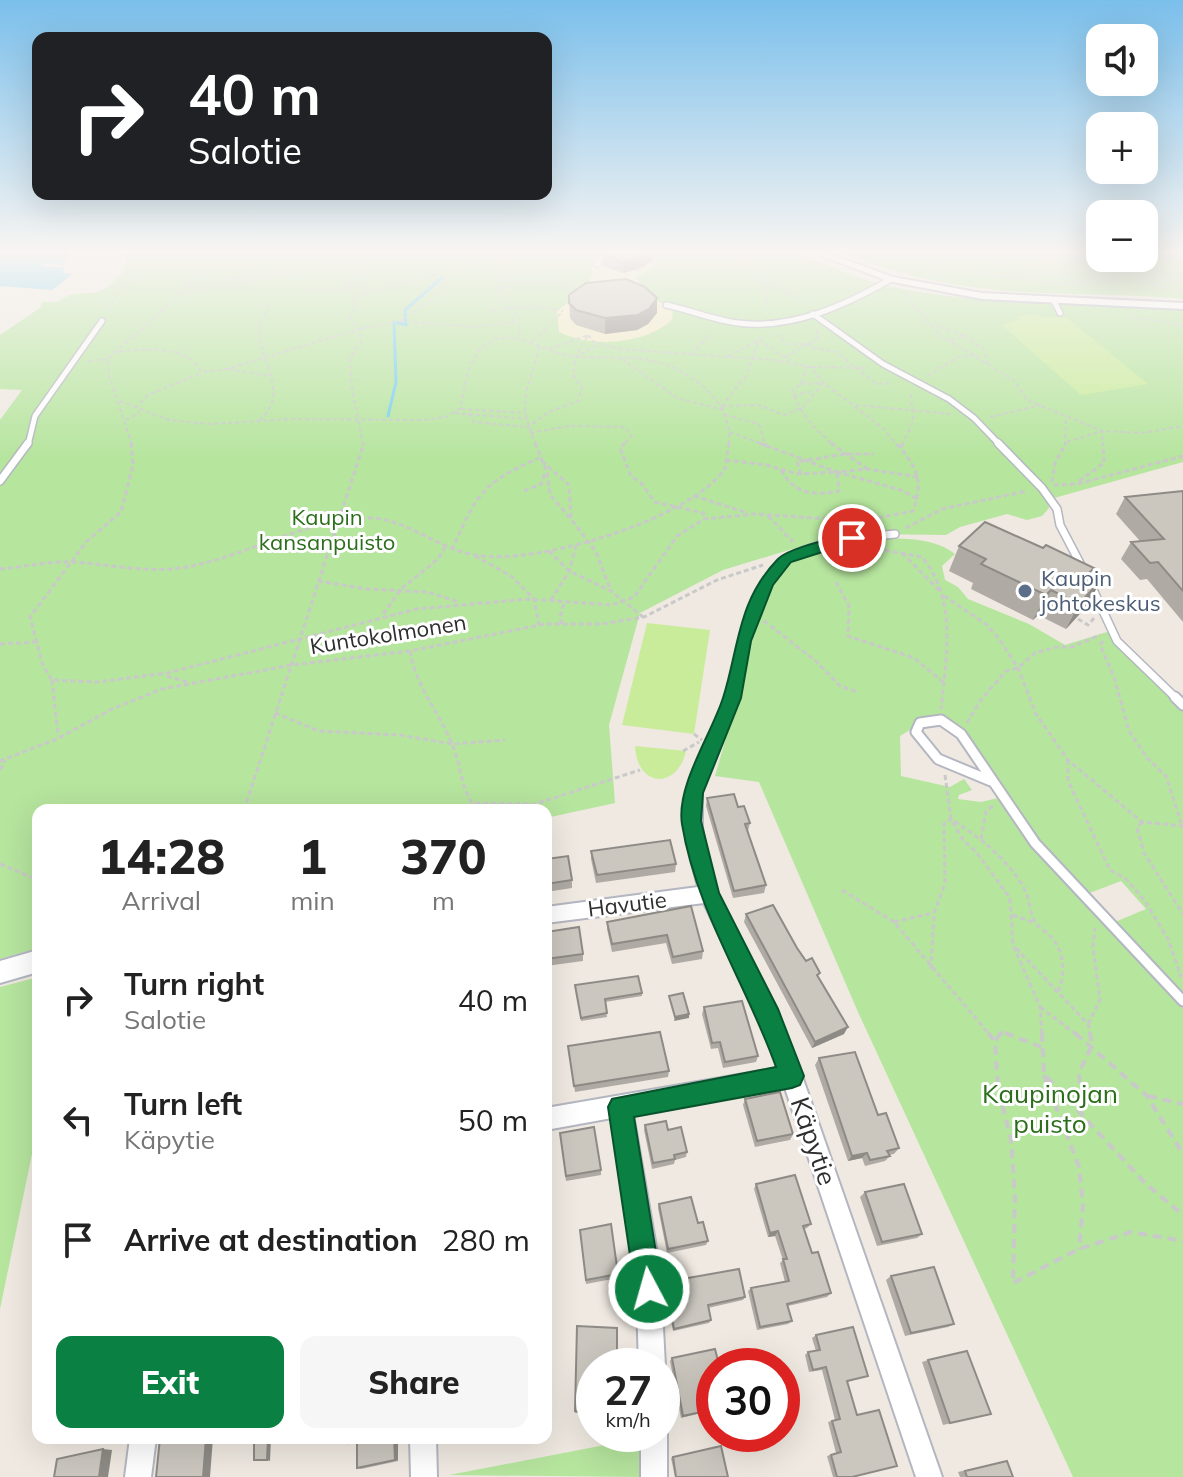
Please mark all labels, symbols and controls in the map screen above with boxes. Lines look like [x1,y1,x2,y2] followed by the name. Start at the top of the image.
[1086,24,1158,272] map controls
[1086,24,1158,96] button: sound
[188,59,321,129] text: 40 m
[56,64,160,168] icon: right
[1086,112,1158,184] button: +
[188,128,302,173] text: Salotie
[1086,200,1158,272] button: −
[259,503,395,556] park label: Kaupin kansanpuisto
[818,504,886,572] pin
[830,516,874,560] icon: arrive
[1039,564,1161,617] place label: Kaupin johtokeskus
[1016,582,1034,600] marker: Kaupin johtokeskus
[308,608,468,660] street label: Kuntokolmonen
[97,826,225,886] text: 14:28
[298,826,327,886] text: 1
[400,826,487,886] text: 370
[121,884,201,917] text: Arrival
[291,884,335,917] text: min
[432,884,455,917] text: m
[586,885,668,923] street label: Havutie
[124,965,264,1003] text: Turn right
[56,978,100,1022] icon: right
[458,981,528,1019] text: 40 m
[124,1003,206,1036] text: Salotie
[982,1077,1118,1140] park label: Kaupinojan puisto
[124,1085,242,1123] text: Turn left
[784,1093,844,1189] street label: Käpytie
[56,1098,100,1142] icon: left
[458,1101,528,1139] text: 50 m
[124,1123,215,1156] text: Käpytie
[56,1218,100,1262] icon: arrive
[124,1221,418,1259] text: Arrive at destination
[442,1221,530,1259] text: 280 m
[607,1247,691,1331] position arrow
[56,1336,284,1428] button: Exit
[300,1336,528,1428] button: Share
[696,1348,800,1452] speed limit sign: 30
[604,1365,652,1415] text: 27
[605,1407,651,1432] text: km/h

